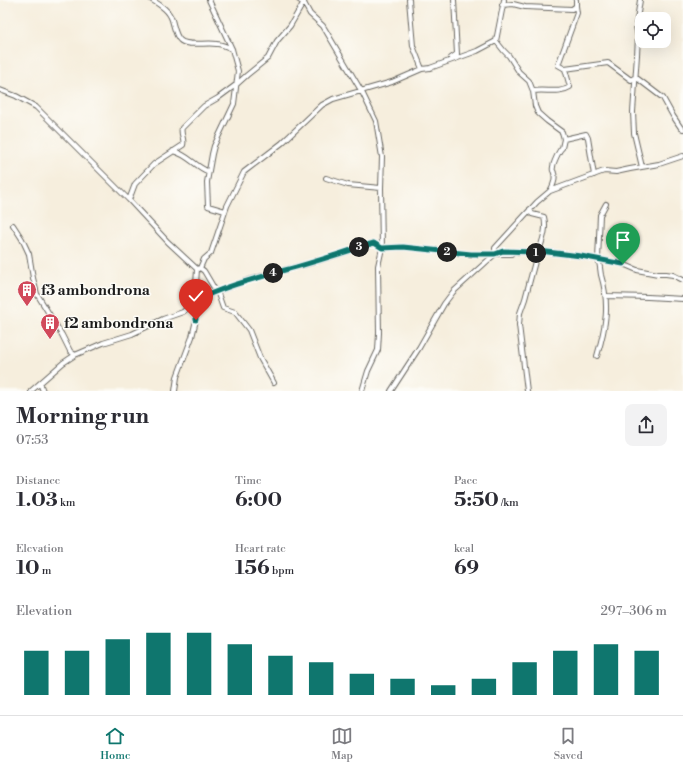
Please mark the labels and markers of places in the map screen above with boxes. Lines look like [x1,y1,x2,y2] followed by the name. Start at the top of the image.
[606,223,640,264] pin
[349,237,369,257] pin: 3
[437,242,457,262] pin: 2
[526,243,546,263] pin: 1
[263,263,283,283] pin: 4
[16,279,38,307] building icon: f3 ambondrona
[179,279,213,320] pin
[41,281,151,300] place label: f3 ambondrona
[39,312,61,340] building icon: f2 ambondrona
[64,314,174,333] place label: f2 ambondrona

